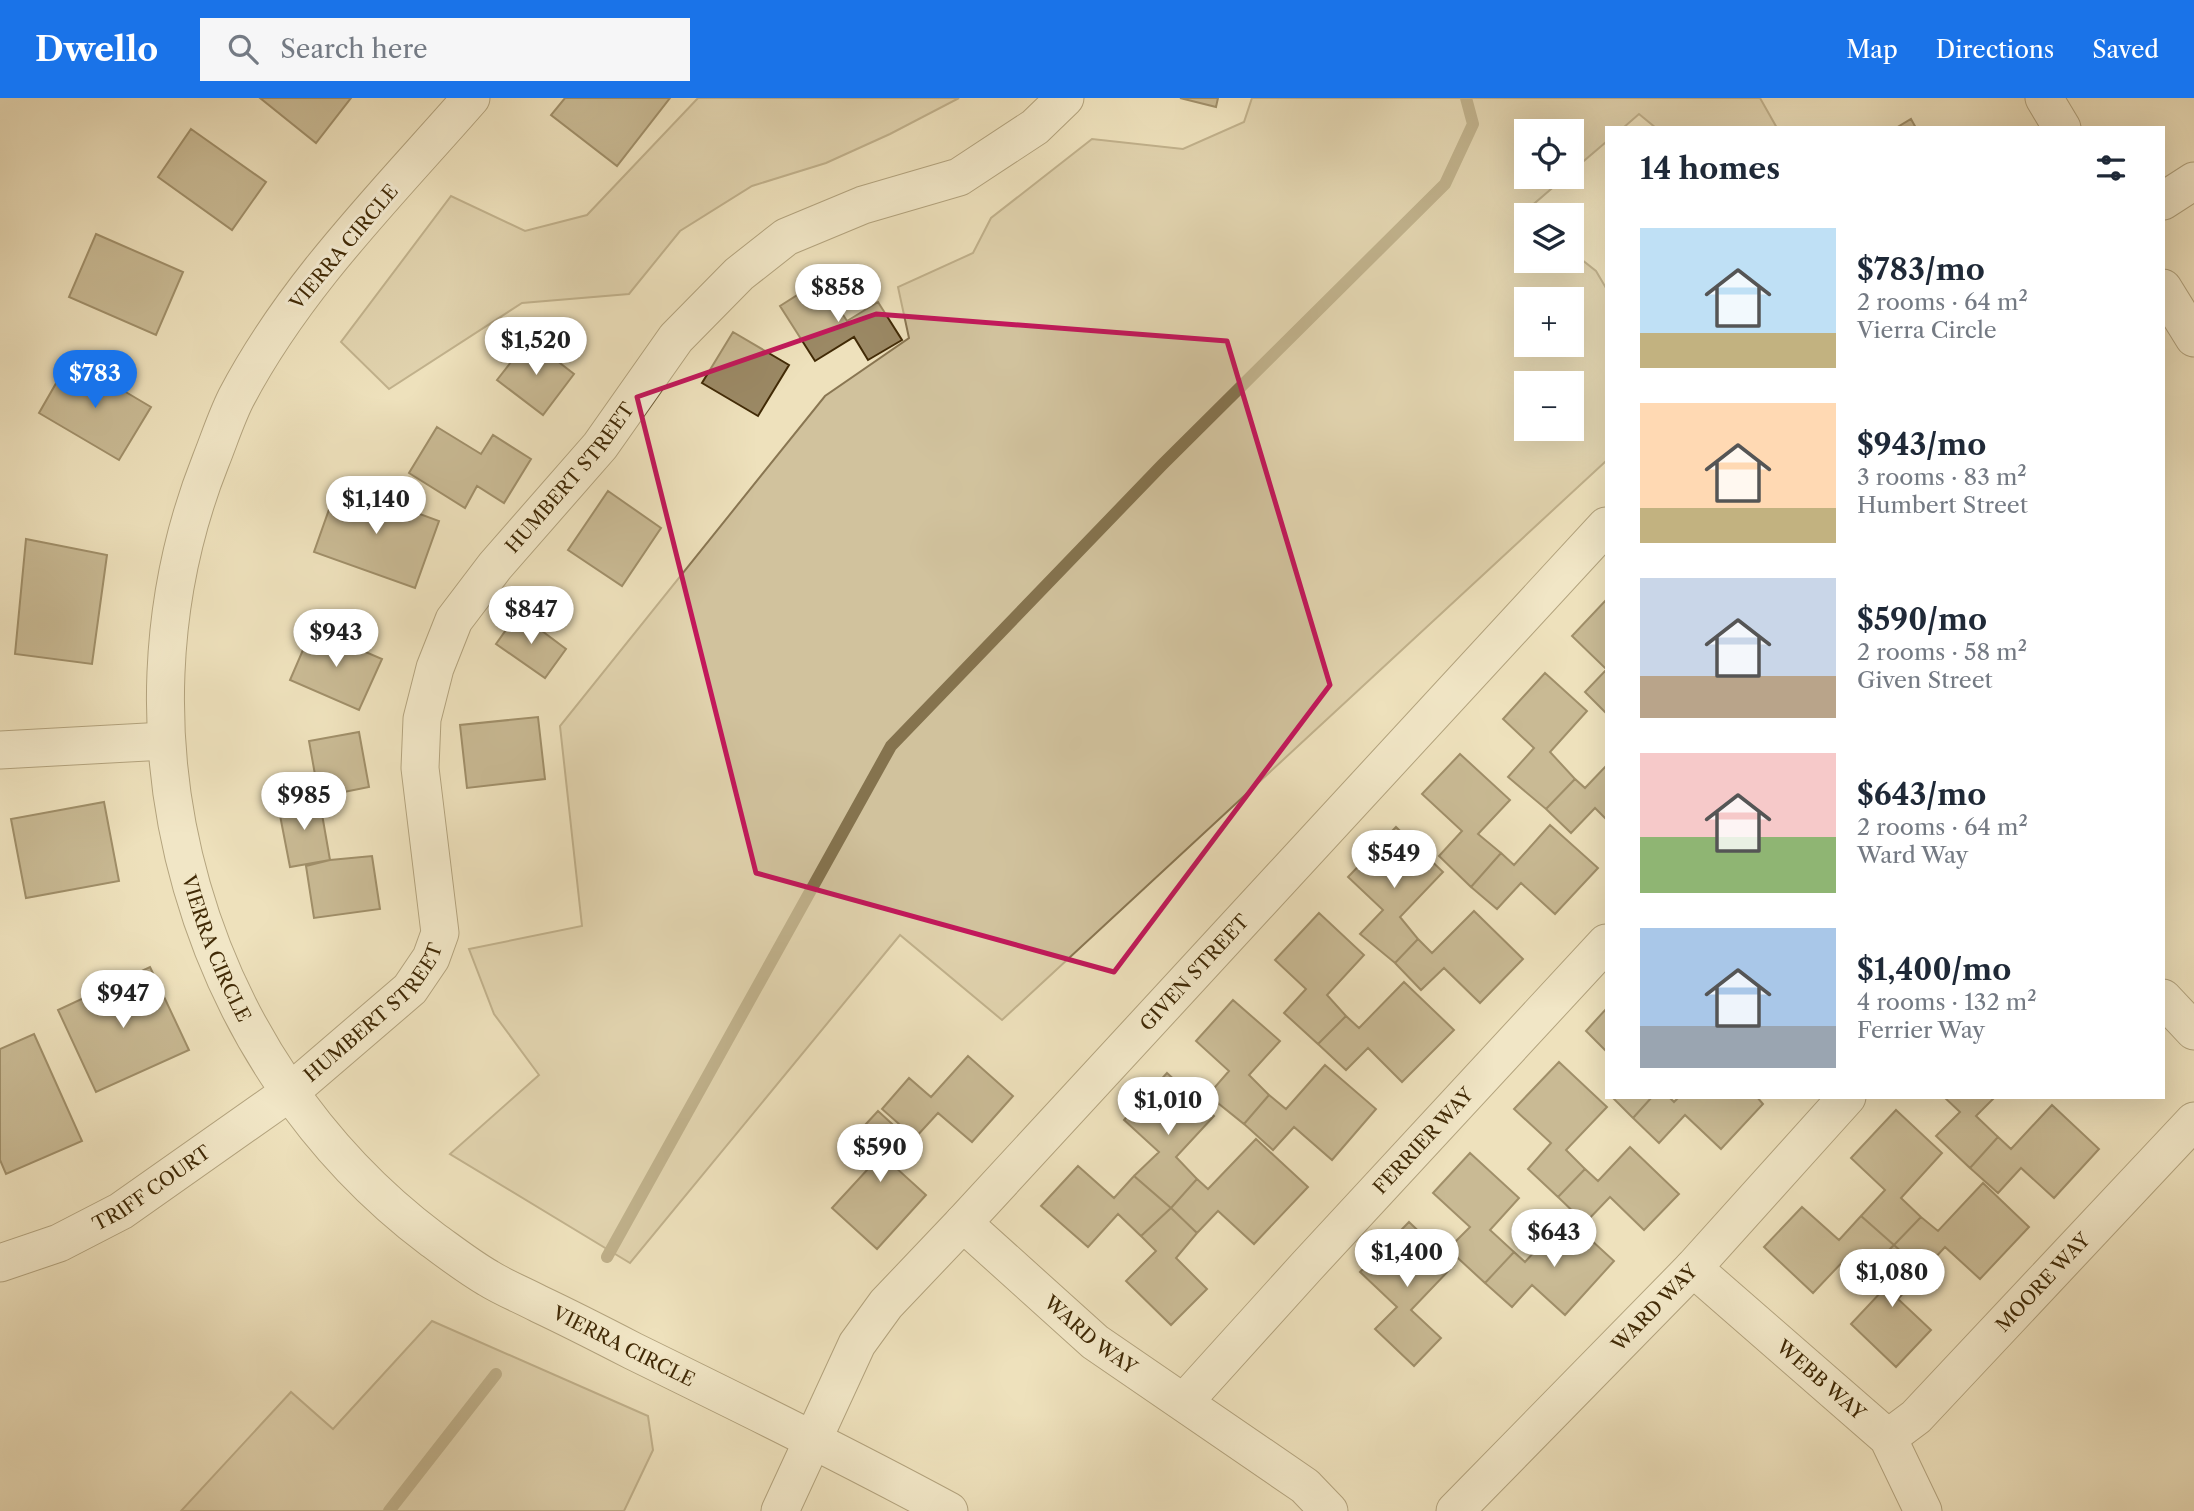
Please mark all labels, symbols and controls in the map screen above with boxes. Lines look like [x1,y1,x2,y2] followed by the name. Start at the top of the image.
[200,18,690,81] search box
[35,29,158,70] text: Dwello
[224,30,262,68] icon: search
[280,33,428,65] text: Search here
[1846,35,1898,64] text: Map
[1936,35,2054,64] text: Directions
[2092,35,2159,64] text: Saved
[1514,119,1584,441] map controls
[1514,119,1584,189] button: locate
[2092,149,2130,187] icon: filters
[1640,150,1780,187] text: 14 homes
[284,180,403,315] street label: VIERRA CIRCLE
[1514,203,1584,273] button: layers
[1857,251,1985,288] text: $783/mo
[1696,256,1780,340] icon: home
[797,264,879,324] pin: $858
[811,273,865,301] text: $858
[1514,287,1584,357] button: +
[1857,288,2028,316] text: 2 rooms · 64 m²
[1857,316,1997,344] text: Vierra Circle
[479,317,593,377] pin: $1,520
[501,326,571,354] text: $1,520
[54,350,136,410] pin: $783
[69,359,121,387] text: $783
[1514,371,1584,441] button: −
[500,397,639,557] street label: HUMBERT STREET
[1857,426,1986,463] text: $943/mo
[1696,431,1780,515] icon: home
[1857,463,2027,491] text: 3 rooms · 83 m²
[319,476,433,536] pin: $1,140
[342,485,410,513] text: $1,140
[1857,491,2028,519] text: Humbert Street
[490,587,572,646] pin: $847
[505,595,557,623] text: $847
[1857,601,1987,638] text: $590/mo
[1696,606,1780,690] icon: home
[295,610,377,669] pin: $943
[309,618,363,646] text: $943
[1857,638,2027,666] text: 2 rooms · 58 m²
[1857,666,1993,694] text: Given Street
[263,772,345,832] pin: $985
[1857,776,1986,813] text: $643/mo
[277,781,331,809] text: $985
[1696,781,1780,865] icon: home
[1857,813,2028,841] text: 2 rooms · 64 m²
[1353,830,1435,890] pin: $549
[1368,839,1420,867] text: $549
[1857,841,1968,869] text: Ward Way
[177,871,256,1025] street label: VIERRA CIRCLE
[1135,909,1254,1035] street label: GIVEN STREET
[299,939,447,1086] street label: HUMBERT STREET
[1857,951,2011,988] text: $1,400/mo
[1696,956,1780,1040] icon: home
[82,970,164,1030] pin: $947
[97,979,149,1007] text: $947
[1857,988,2037,1016] text: 4 rooms · 132 m²
[1857,1016,1985,1044] text: Ferrier Way
[1111,1077,1225,1137] pin: $1,010
[1368,1083,1478,1199] street label: FERRIER WAY
[1134,1086,1202,1114] text: $1,010
[839,1124,921,1184] pin: $590
[853,1133,907,1161] text: $590
[88,1140,215,1235] street label: TRIFF COURT
[1513,1210,1595,1269] pin: $643
[1527,1218,1581,1246] text: $643
[1991,1228,2095,1336] street label: MOORE WAY
[1350,1230,1464,1289] pin: $1,400
[1371,1238,1443,1266] text: $1,400
[1835,1250,1949,1309] pin: $1,080
[1856,1258,1928,1286] text: $1,080
[1606,1259,1702,1356] street label: WARD WAY
[1039,1290,1142,1379] street label: WARD WAY
[548,1300,699,1391] street label: VIERRA CIRCLE
[1771,1334,1871,1425] street label: WEBB WAY

